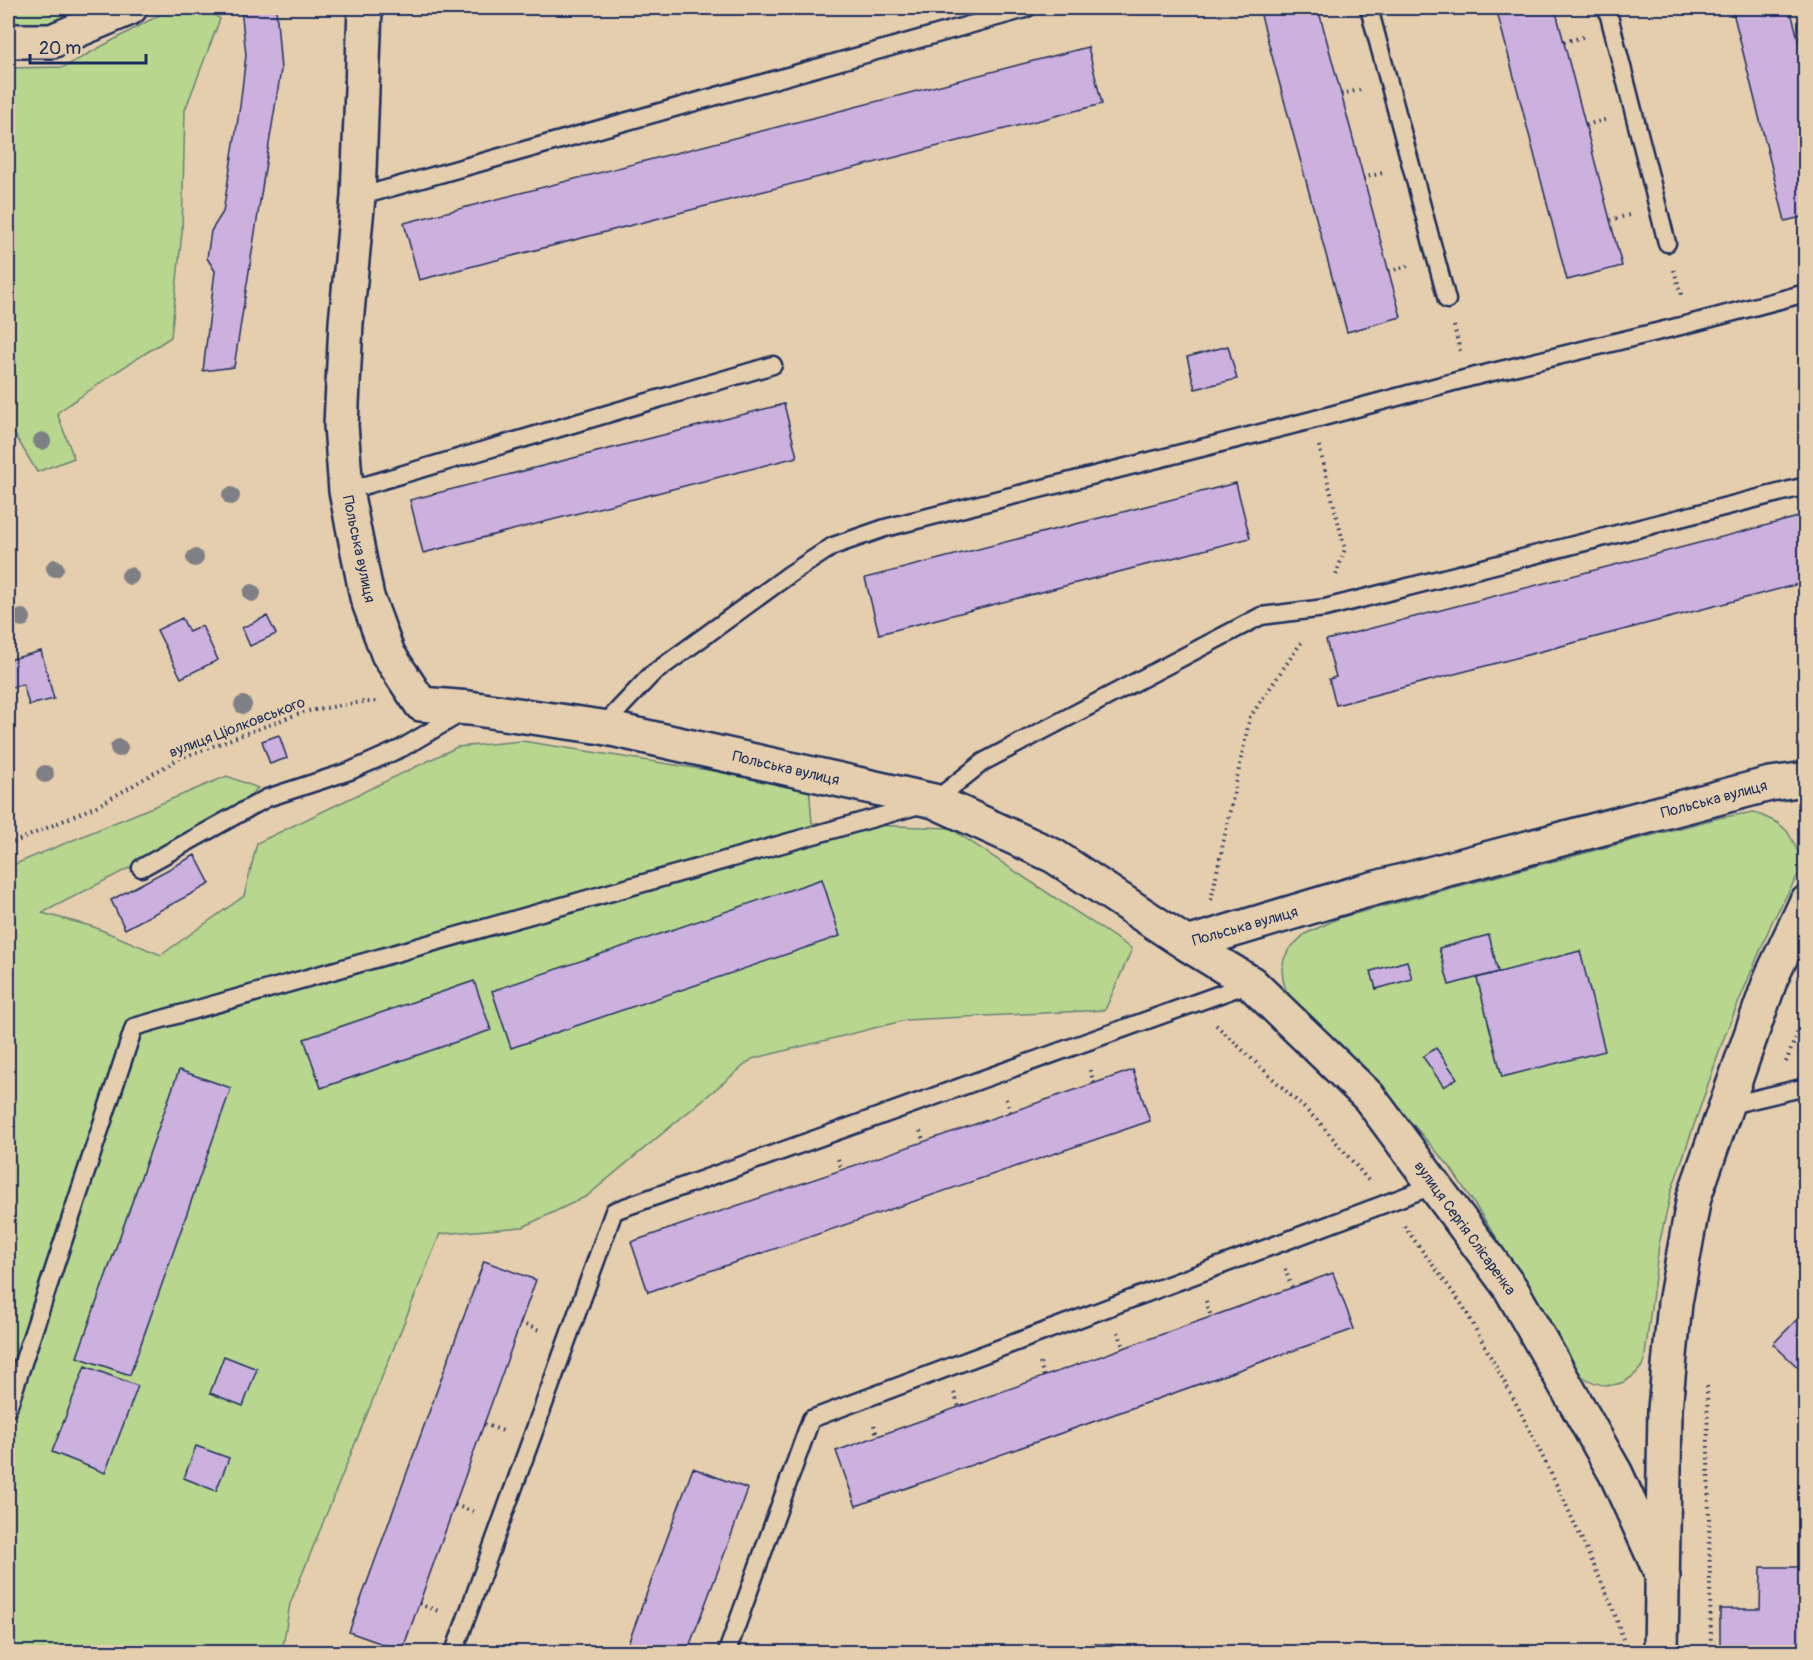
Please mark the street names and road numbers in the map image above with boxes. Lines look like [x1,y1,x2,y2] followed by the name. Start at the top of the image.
[338,494,379,604] street label: Польська вулиця
[167,693,308,762] street label: вулиця Ціолковського
[731,747,841,790] street label: Польська вулиця
[1659,776,1769,823] street label: Польська вулиця
[1190,902,1300,951] street label: Польська вулиця
[1410,1158,1520,1299] street label: вулиця Сергія Слісаренка

